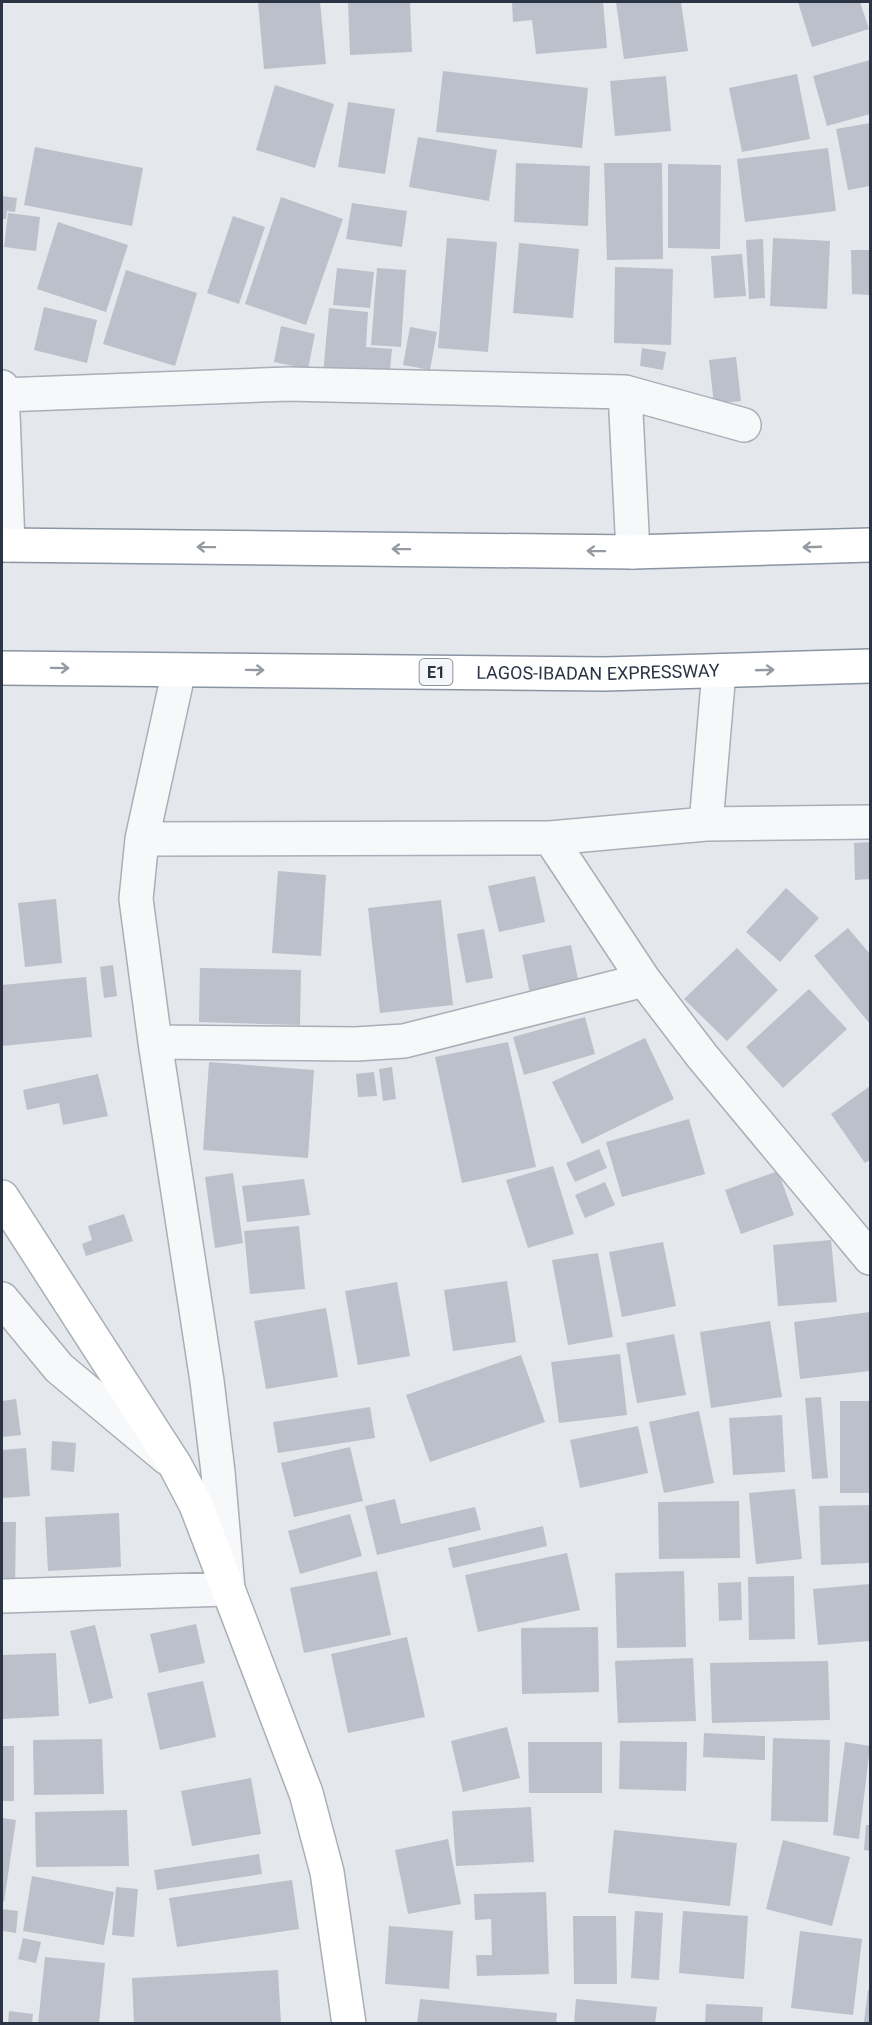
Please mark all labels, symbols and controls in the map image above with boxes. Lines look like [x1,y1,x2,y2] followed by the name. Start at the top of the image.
[197,541,217,553] one-way arrow
[803,541,823,552] one-way arrow
[392,543,412,555] one-way arrow
[587,545,607,557] one-way arrow
[420,659,452,685] road number: E1
[476,660,720,684] street label: LAGOS-IBADAN EXPRESSWAY
[49,662,69,674] one-way arrow
[244,664,264,676] one-way arrow
[754,664,774,675] one-way arrow

